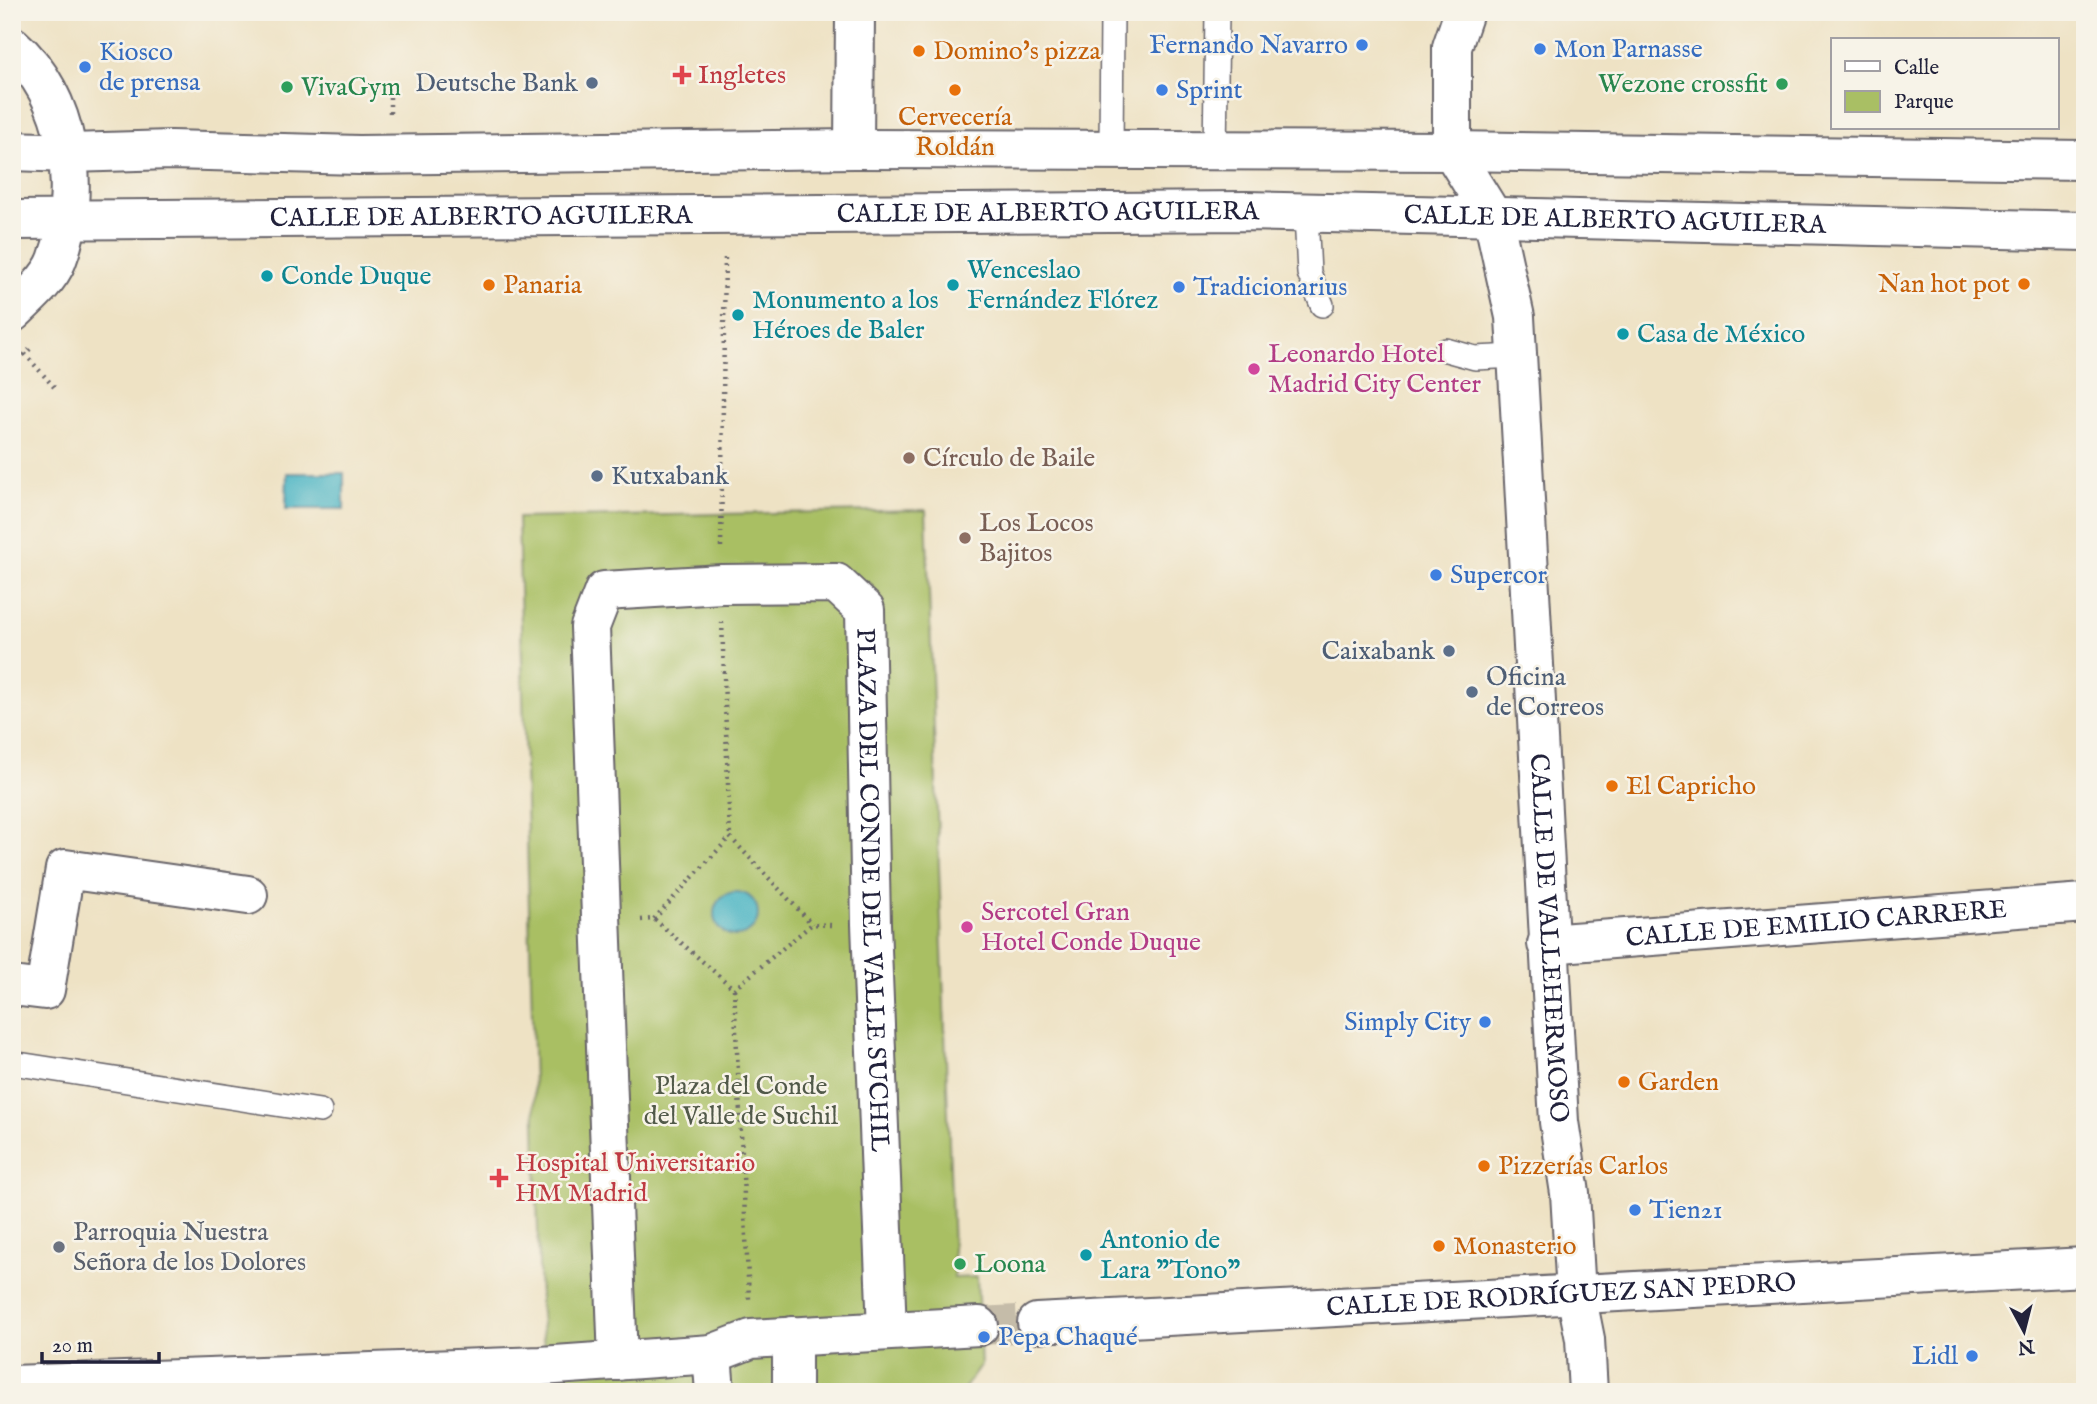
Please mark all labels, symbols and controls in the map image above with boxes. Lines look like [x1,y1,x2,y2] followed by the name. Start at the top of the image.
[1149,29,1348,62] place label: Fernando Navarro
[1554,33,1703,66] place label: Mon Parnasse
[933,35,1102,68] place label: Domino's pizza
[99,36,201,99] place label: Kiosco de prensa
[1354,37,1370,53] marker: Fernando Navarro
[1831,38,2058,130] legend
[1532,41,1548,57] marker: Mon Parnasse
[911,43,927,59] marker: Domino's pizza
[1894,55,1939,82] text: Calle
[77,59,93,75] marker: Kiosco de prensa
[698,59,786,92] place label: Ingletes
[672,65,692,85] marker: Ingletes
[415,67,579,100] place label: Deutsche Bank
[1598,68,1768,101] place label: Wezone crossfit
[300,71,401,104] place label: VivaGym
[1176,74,1243,107] place label: Sprint
[584,75,600,91] marker: Deutsche Bank
[1774,76,1790,92] marker: Wezone crossfit
[279,79,295,95] marker: VivaGym
[947,82,963,98] marker: Cervecería Roldán
[1154,82,1170,98] marker: Sprint
[1894,89,1954,116] text: Parque
[898,101,1013,164] place label: Cervecería Roldán
[837,194,1261,230] street label: CALLE DE ALBERTO AGUILERA
[1403,198,1828,241] street label: CALLE DE ALBERTO AGUILERA
[270,199,694,235] street label: CALLE DE ALBERTO AGUILERA
[967,254,1158,317] place label: Wenceslao Fernández Flórez
[281,260,432,293] place label: Conde Duque
[259,268,275,284] marker: Conde Duque
[1878,268,2010,301] place label: Nan hot pot
[503,269,583,302] place label: Panaria
[1193,271,1347,304] place label: Tradicionarius
[2016,276,2032,292] marker: Nan hot pot
[481,277,497,293] marker: Panaria
[945,277,961,293] marker: Wenceslao Fernández Flórez
[1171,279,1187,295] marker: Tradicionarius
[752,284,939,347] place label: Monumento a los Héroes de Baler
[730,307,746,323] marker: Monumento a los Héroes de Baler
[1637,318,1805,351] place label: Casa de México
[1615,326,1631,342] marker: Casa de México
[1268,338,1481,401] place label: Leonardo Hotel Madrid City Center
[1246,361,1262,377] marker: Leonardo Hotel Madrid City Center
[923,442,1095,475] place label: Círculo de Baile
[901,450,917,466] marker: Círculo de Baile
[611,460,730,493] place label: Kutxabank
[589,468,605,484] marker: Kutxabank
[979,507,1094,570] place label: Los Locos Bajitos
[957,530,973,546] marker: Los Locos Bajitos
[1450,559,1547,592] place label: Supercor
[1428,567,1444,583] marker: Supercor
[849,627,896,1153] street label: PLAZA DEL CONDE DEL VALLE SUCHIL
[1321,635,1436,668] place label: Caixabank
[1441,643,1457,659] marker: Caixabank
[1486,661,1604,724] place label: Oficina de Correos
[1464,684,1480,700] marker: Oficina de Correos
[1522,752,1576,1124] street label: CALLE DE VALLEHERMOSO
[1626,770,1756,803] place label: El Capricho
[1604,778,1620,794] marker: El Capricho
[1624,893,2008,954] street label: CALLE DE EMILIO CARRERE
[981,896,1201,959] place label: Sercotel Gran Hotel Conde Duque
[959,919,975,935] marker: Sercotel Gran Hotel Conde Duque
[1344,1006,1471,1039] place label: Simply City
[1477,1014,1493,1030] marker: Simply City
[1638,1066,1719,1099] place label: Garden
[644,1070,839,1133] park label: Plaza del Conde del Valle de Suchil
[1616,1074,1632,1090] marker: Garden
[515,1147,755,1210] place label: Hospital Universitario HM Madrid
[1498,1150,1668,1183] place label: Pizzerías Carlos
[1476,1158,1492,1174] marker: Pizzerías Carlos
[489,1168,509,1188] marker: Hospital Universitario HM Madrid
[1649,1194,1722,1227] place label: Tien21
[1627,1202,1643,1218] marker: Tien21
[73,1216,306,1279] place label: Parroquia Nuestra Señora de los Dolores
[1099,1224,1241,1287] place label: Antonio de Lara "Tono"
[1453,1230,1577,1263] place label: Monasterio
[1431,1238,1447,1254] marker: Monasterio
[51,1239,67,1255] marker: Parroquia Nuestra Señora de los Dolores
[1078,1247,1094,1263] marker: Antonio de Lara "Tono"
[974,1248,1047,1281] place label: Loona
[952,1256,968,1272] marker: Loona
[1325,1266,1797,1324] street label: CALLE DE RODRÍGUEZ SAN PEDRO
[1988,1296,2058,1366] north arrow
[42,1320,159,1364] scale bar
[998,1321,1138,1354] place label: Pepa Chaqué
[976,1329,992,1345] marker: Pepa Chaqué
[52,1333,93,1360] text: 20 m
[2016,1333,2036,1359] text: N
[1912,1340,1959,1373] place label: Lidl
[1964,1348,1980,1364] marker: Lidl

